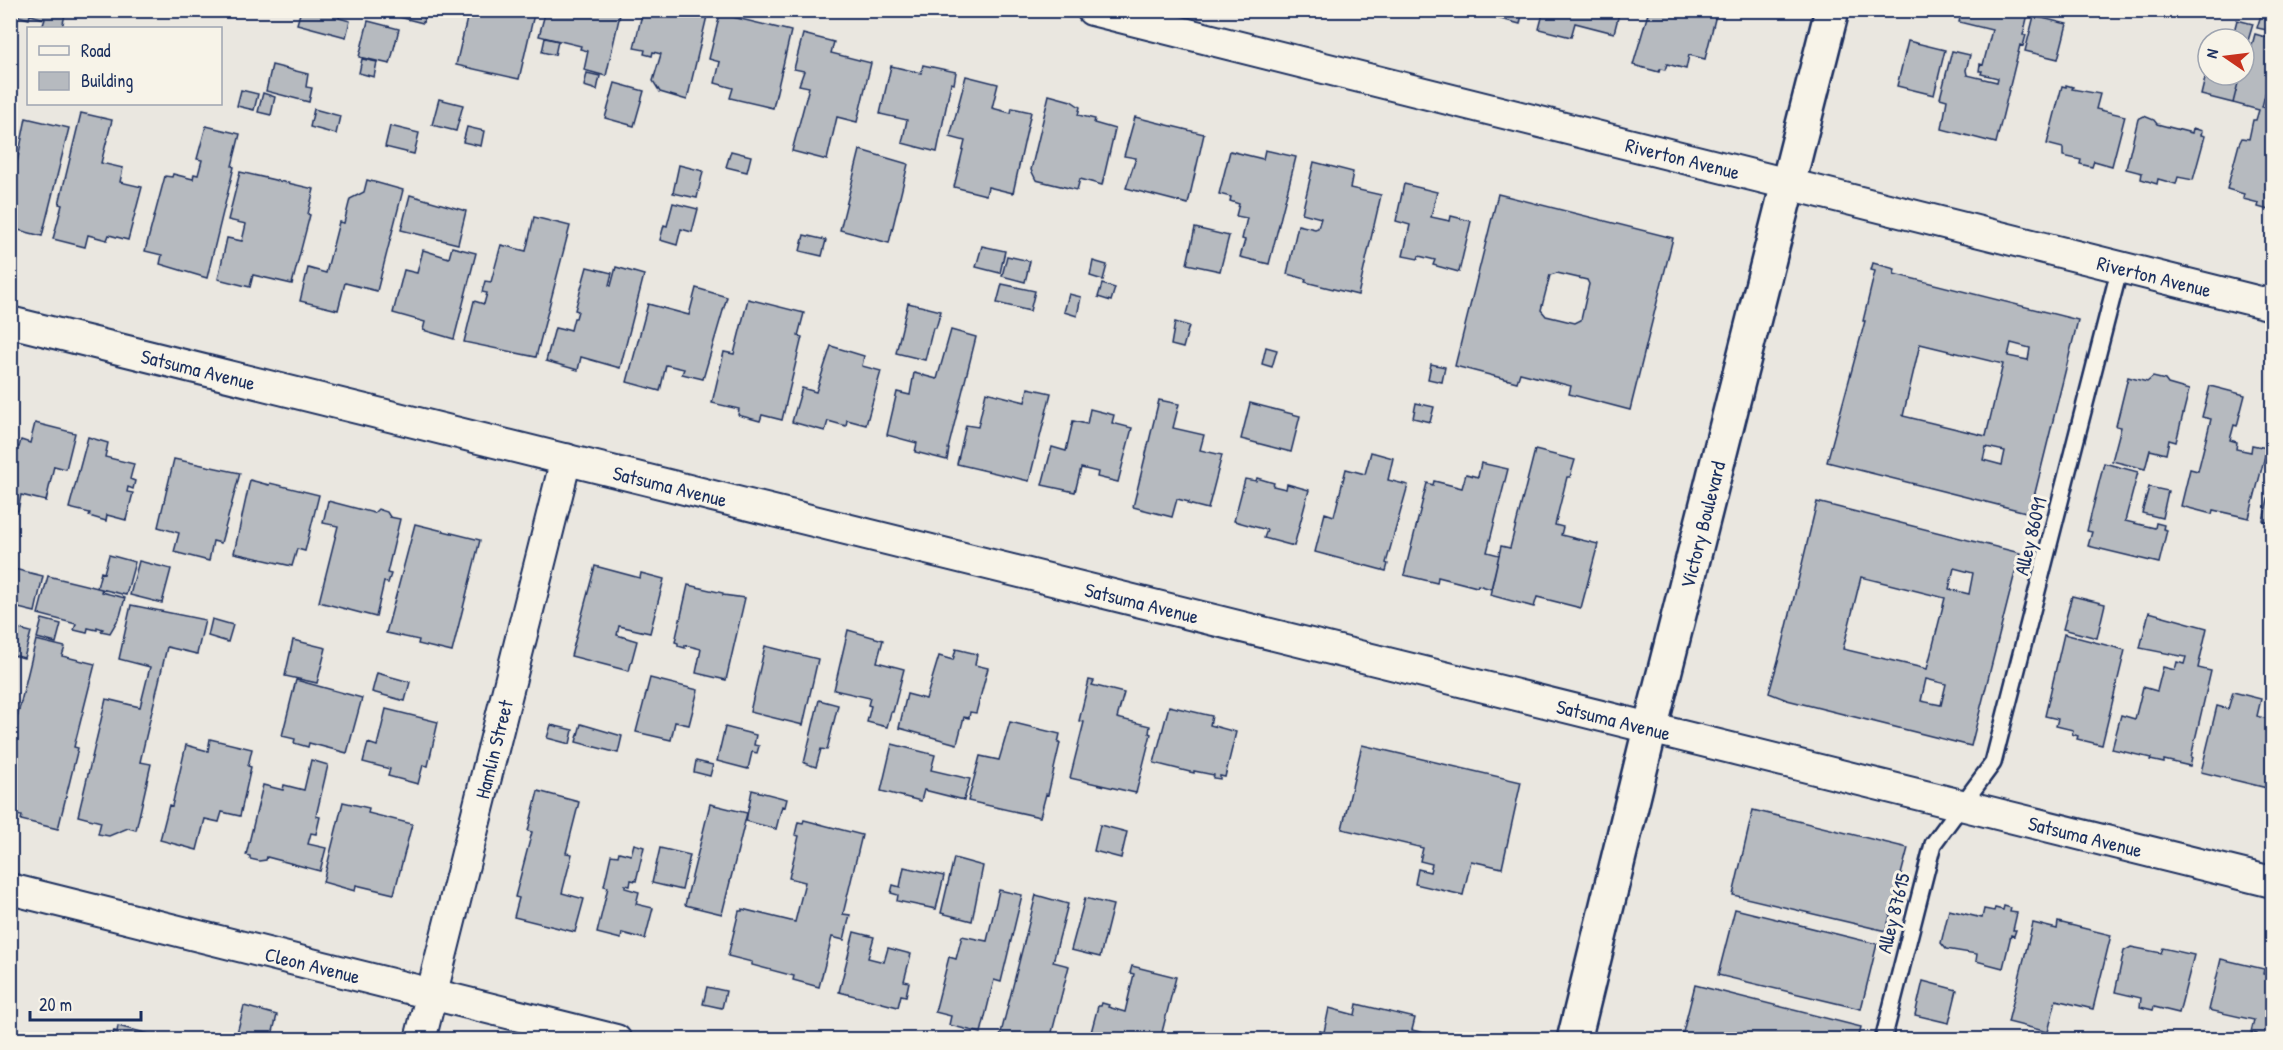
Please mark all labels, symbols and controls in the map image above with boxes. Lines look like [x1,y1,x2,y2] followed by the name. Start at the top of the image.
[27,27,222,105] legend
[2196,27,2256,87] north arrow
[81,38,111,63] text: Road
[2200,46,2223,60] text: N
[81,68,133,93] text: Building
[1623,130,1743,185] street label: Riverton Avenue
[2094,248,2214,303] street label: Riverton Avenue
[139,342,258,396] street label: Satsuma Avenue
[610,458,730,513] street label: Satsuma Avenue
[1673,458,1731,591] street label: Victory Boulevard
[2007,494,2053,578] street label: Alley 86091
[1082,575,1202,629] street label: Satsuma Avenue
[1554,692,1673,746] street label: Satsuma Avenue
[468,696,519,801] street label: Hamlin Street
[2026,809,2145,863] street label: Satsuma Avenue
[1870,870,1916,956] street label: Alley 87615
[263,940,363,989] street label: Cleon Avenue
[30,984,141,1022] scale bar
[39,992,72,1017] text: 20 m

